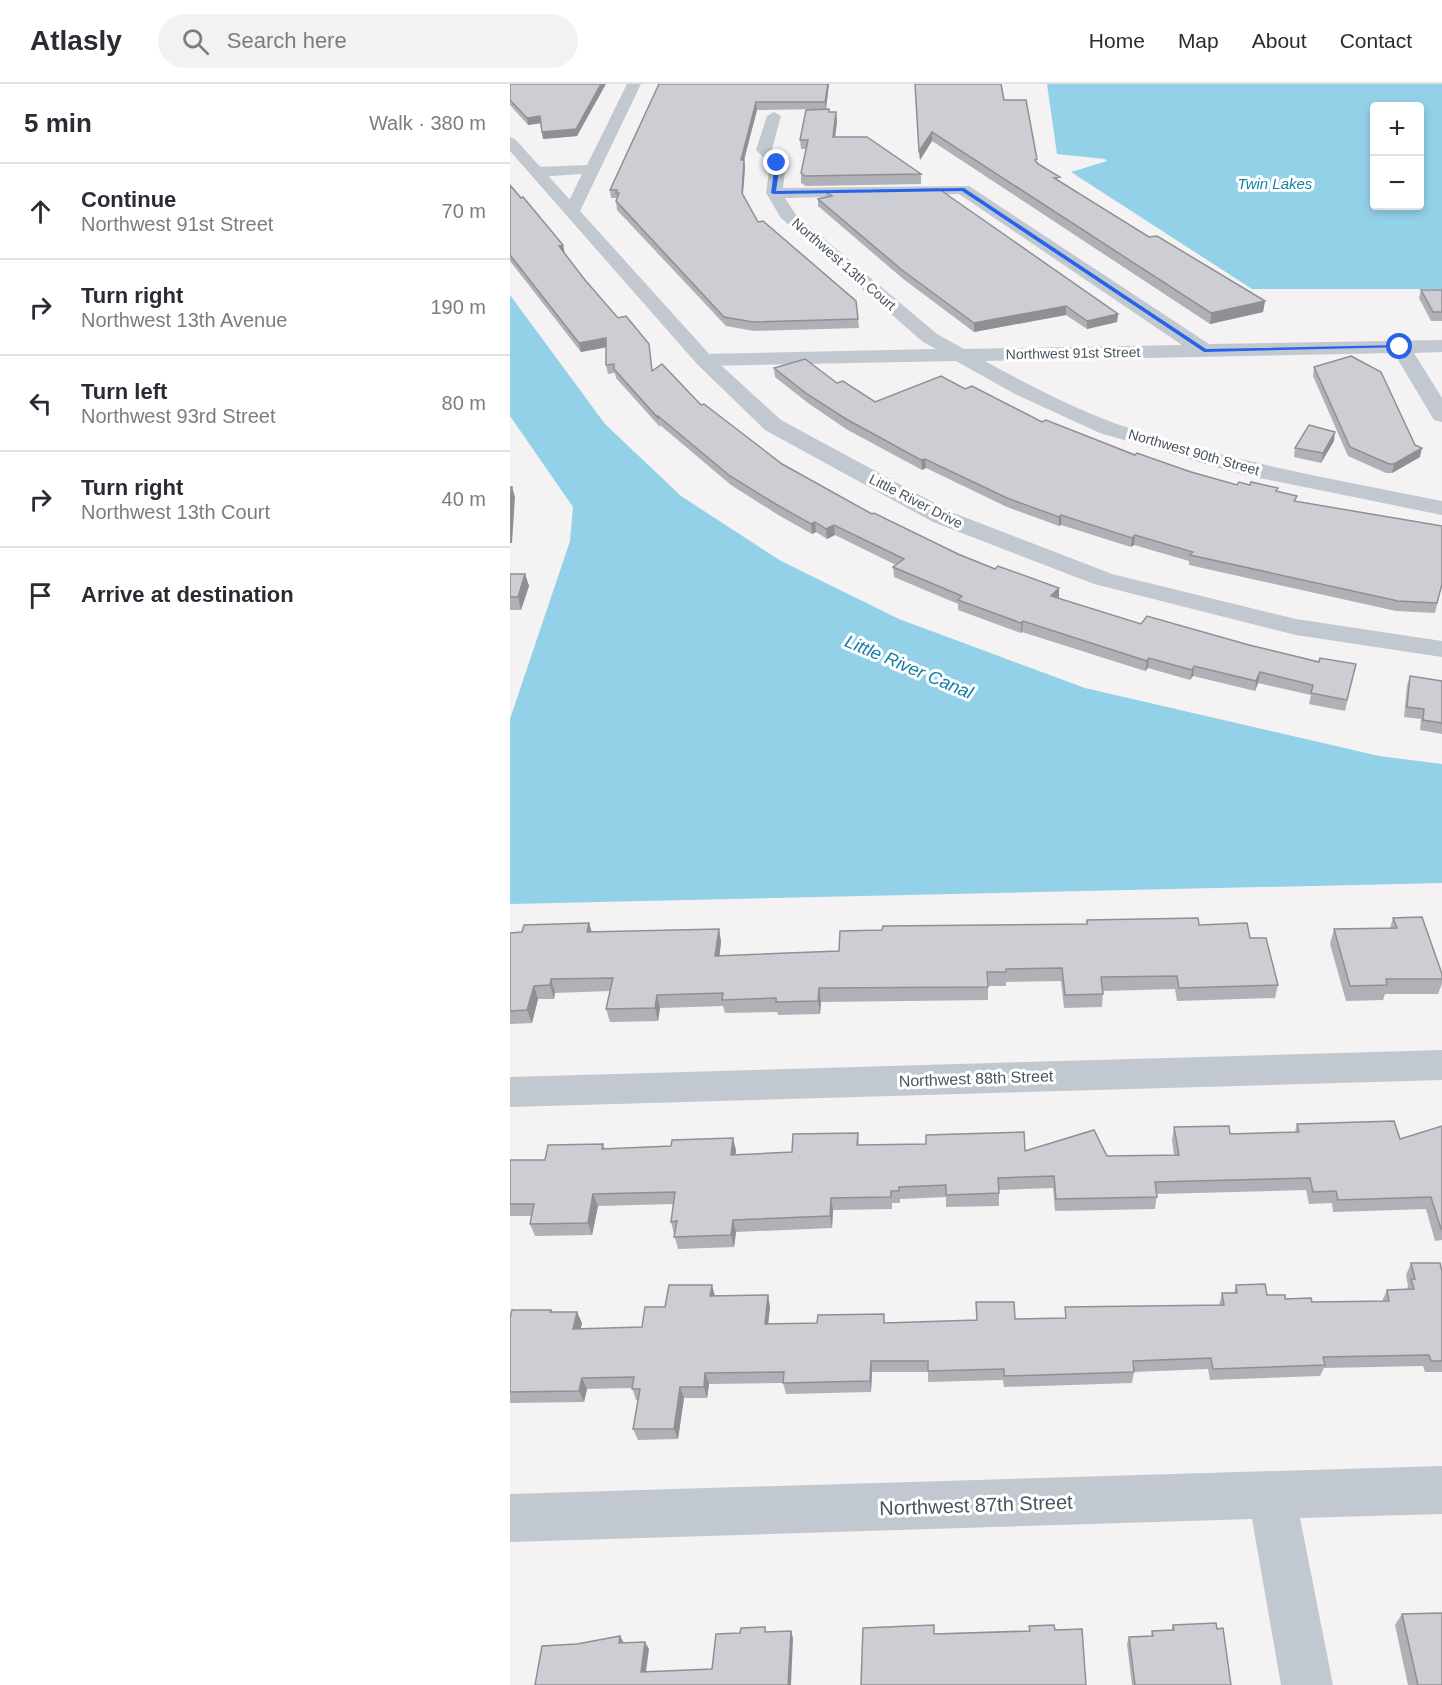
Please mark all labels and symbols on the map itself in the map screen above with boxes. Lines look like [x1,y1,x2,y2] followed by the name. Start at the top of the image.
[763,149,789,175] route end
[1238,175,1313,192] water label: Twin Lakes
[789,215,899,313] street label: Northwest 13th Court
[1386,333,1412,359] route start
[1006,344,1141,362] street label: Northwest 91st Street
[1127,426,1261,478] street label: Northwest 90th Street
[867,471,966,532] street label: Little River Drive
[842,631,977,703] water label: Little River Canal
[898,1067,1054,1090] street label: Northwest 88th Street
[879,1491,1073,1519] street label: Northwest 87th Street

